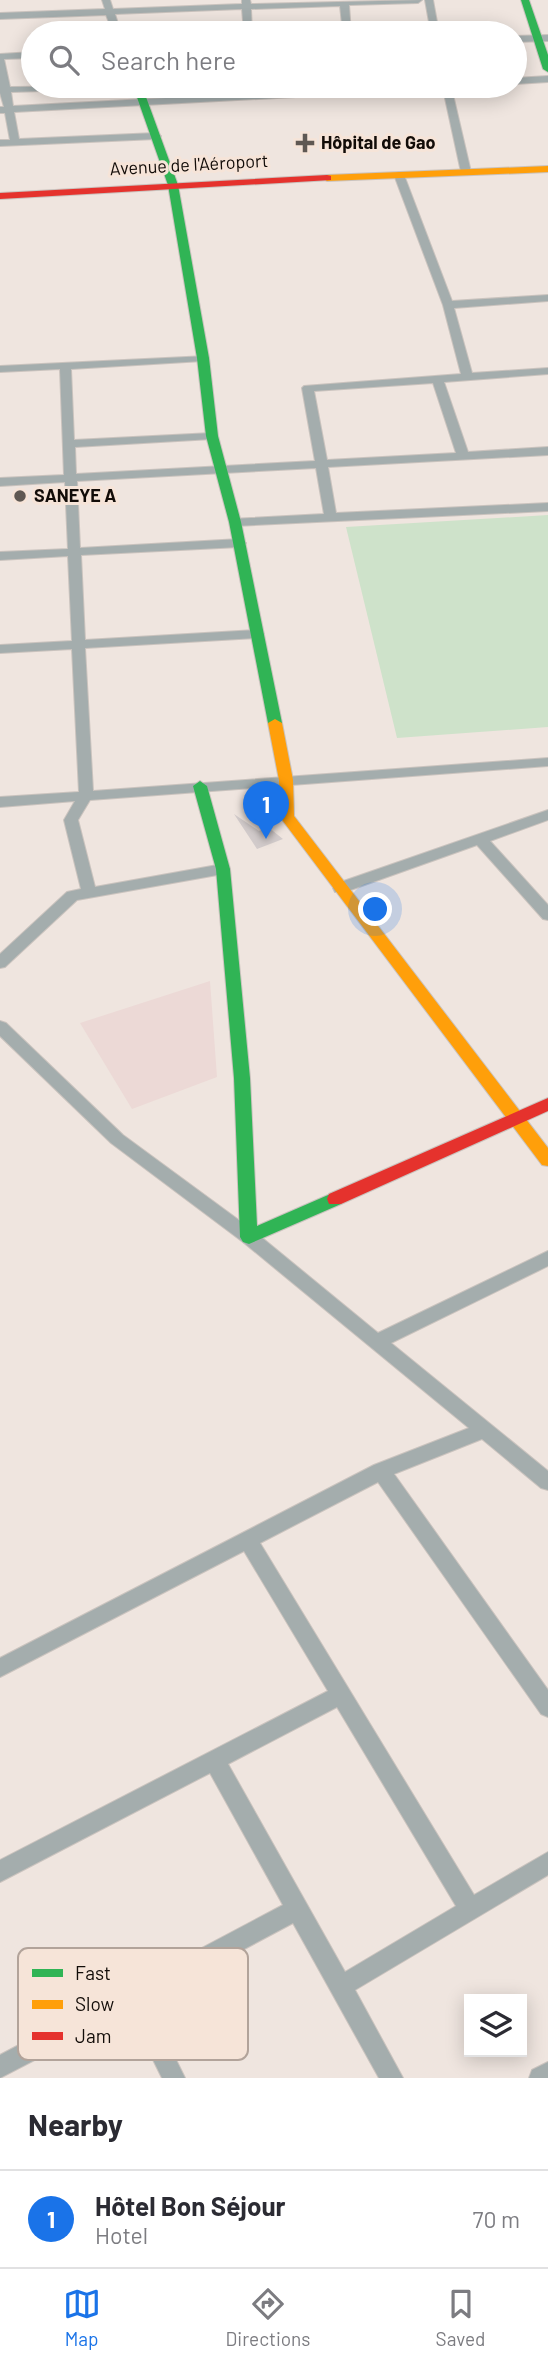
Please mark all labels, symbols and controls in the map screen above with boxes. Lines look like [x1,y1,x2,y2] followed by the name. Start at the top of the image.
[21,21,527,98] search box
[45,41,83,79] icon: search
[101,44,236,75] text: Search here
[321,131,435,153] place label: Hôpital de Gao
[295,133,315,153] marker: Hôpital de Gao
[109,149,269,179] street label: Avenue de l'Aéroport
[34,484,116,506] place label: SANEYE A
[12,488,28,504] marker: SANEYE A
[243,781,289,839] pin: 1
[358,892,392,926] your location
[18,1948,248,2060] legend
[75,1961,111,1984] text: Fast
[75,1992,114,2015] text: Slow
[464,1994,527,2057] map controls
[464,1994,527,2057] button: layers
[75,2024,111,2047] text: Jam
[28,2106,123,2142] text: Nearby
[95,2190,286,2221] text: Hôtel Bon Séjour
[47,2205,55,2233] text: 1
[473,2205,520,2233] text: 70 m
[95,2221,148,2249] text: Hotel
[63,2285,101,2350] tab: Map
[226,2285,311,2350] tab: Directions
[436,2285,485,2350] tab: Saved

